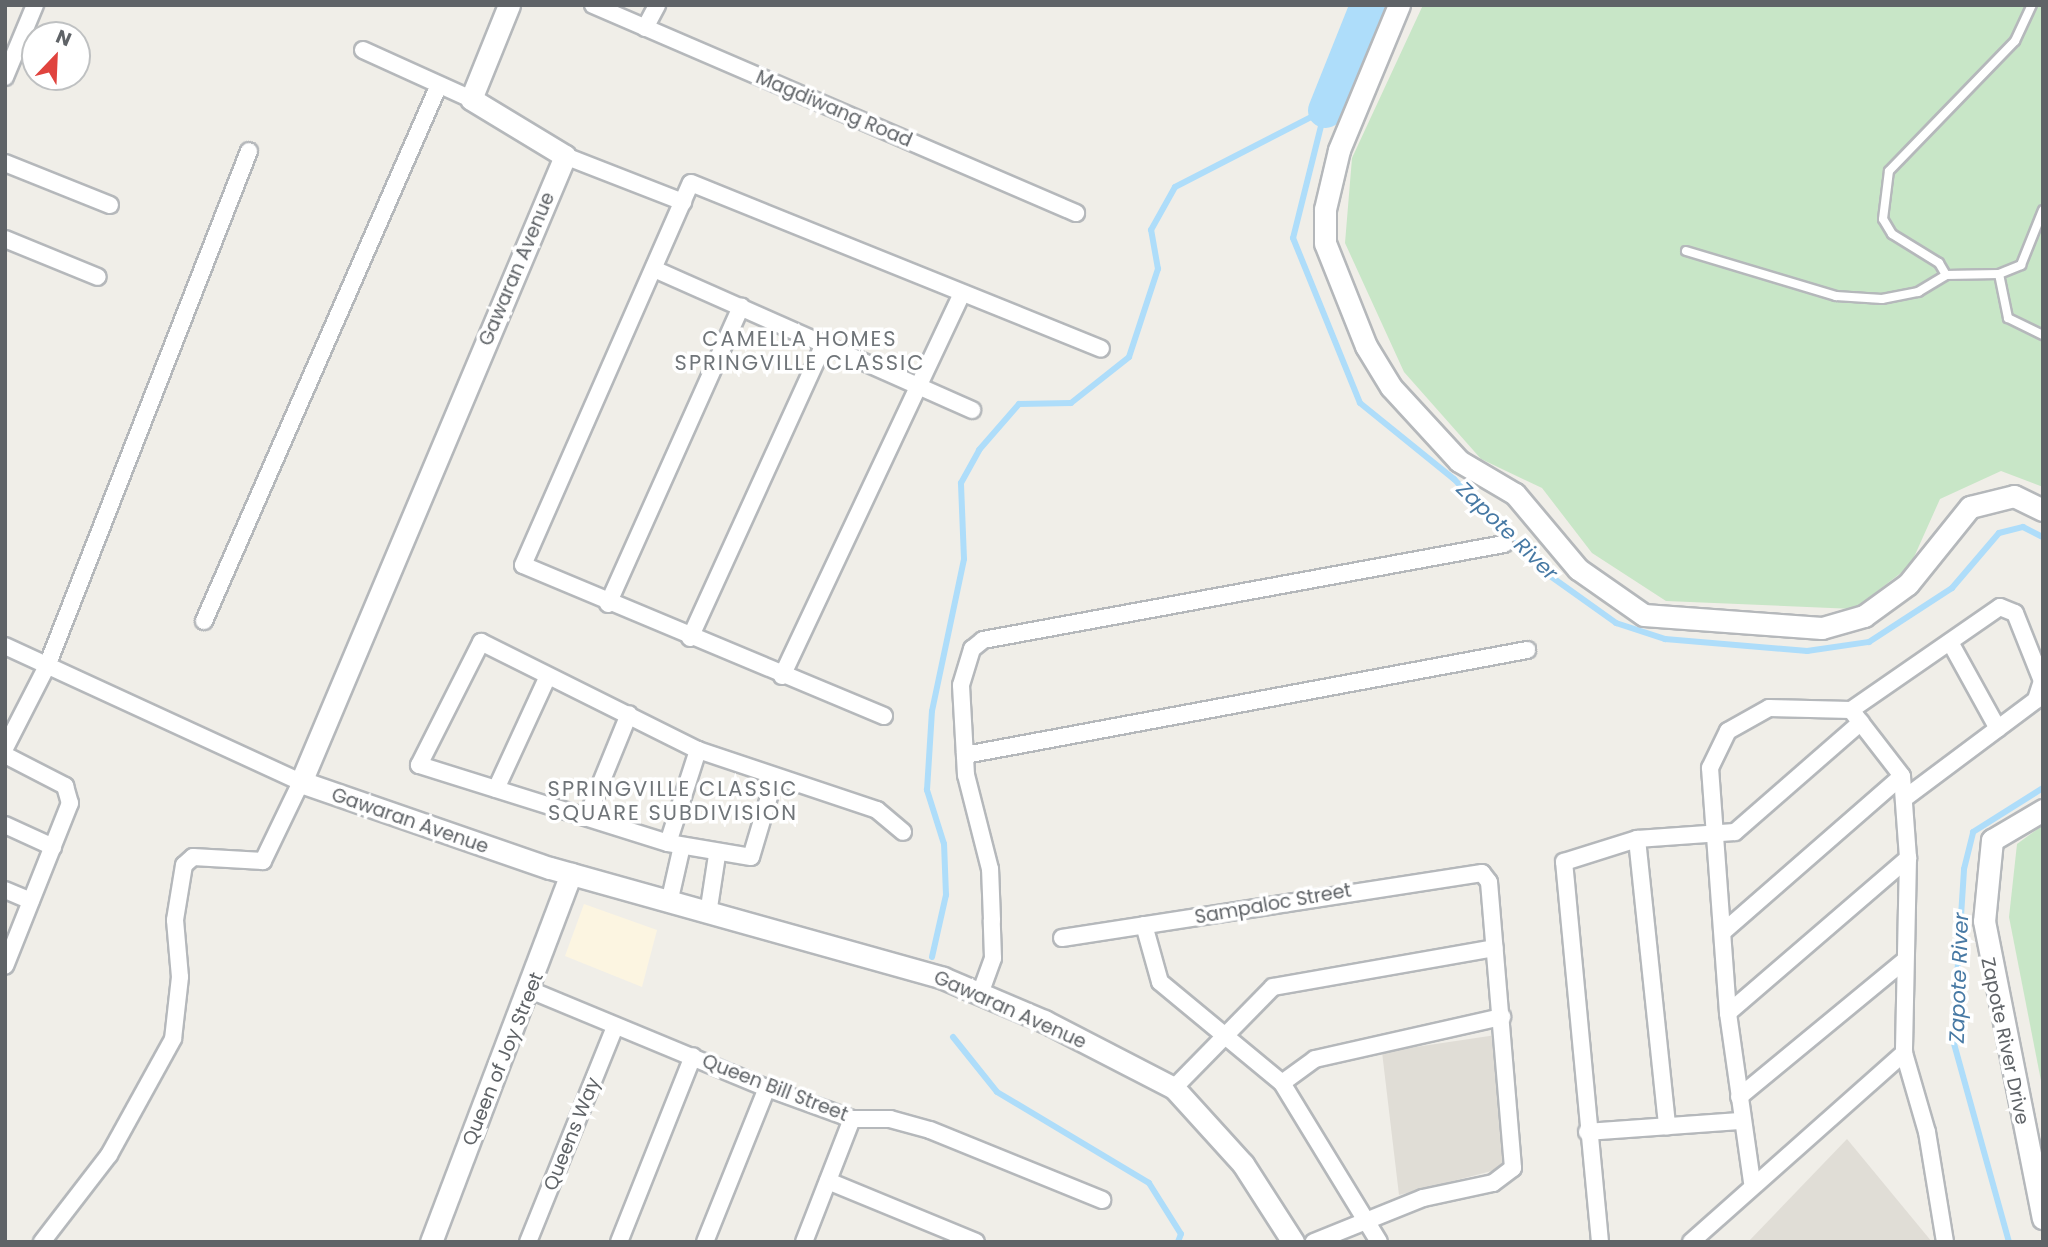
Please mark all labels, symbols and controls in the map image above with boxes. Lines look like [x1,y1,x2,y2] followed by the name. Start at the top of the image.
[21,21,91,91] north arrow
[52,23,75,53] text: N
[752,66,916,152] street label: Magdiwang Road
[474,189,560,349] street label: Gawaran Avenue
[677,326,923,376] district label: CAMELLA HOMES SPRINGVILLE CLASSIC
[1451,477,1563,585] water label: Zapote River
[550,776,796,826] district label: SPRINGVILLE CLASSIC SQUARE SUBDIVISION
[328,783,492,859] street label: Gawaran Avenue
[1193,879,1353,929] street label: Sampaloc Street
[1944,912,1974,1044] water label: Zapote River
[1976,955,2034,1127] street label: Zapote River Drive
[930,966,1090,1054] street label: Gawaran Avenue
[458,969,548,1149] street label: Queen of Joy Street
[699,1050,851,1126] street label: Queen Bill Street
[539,1074,605,1194] street label: Queens Way

